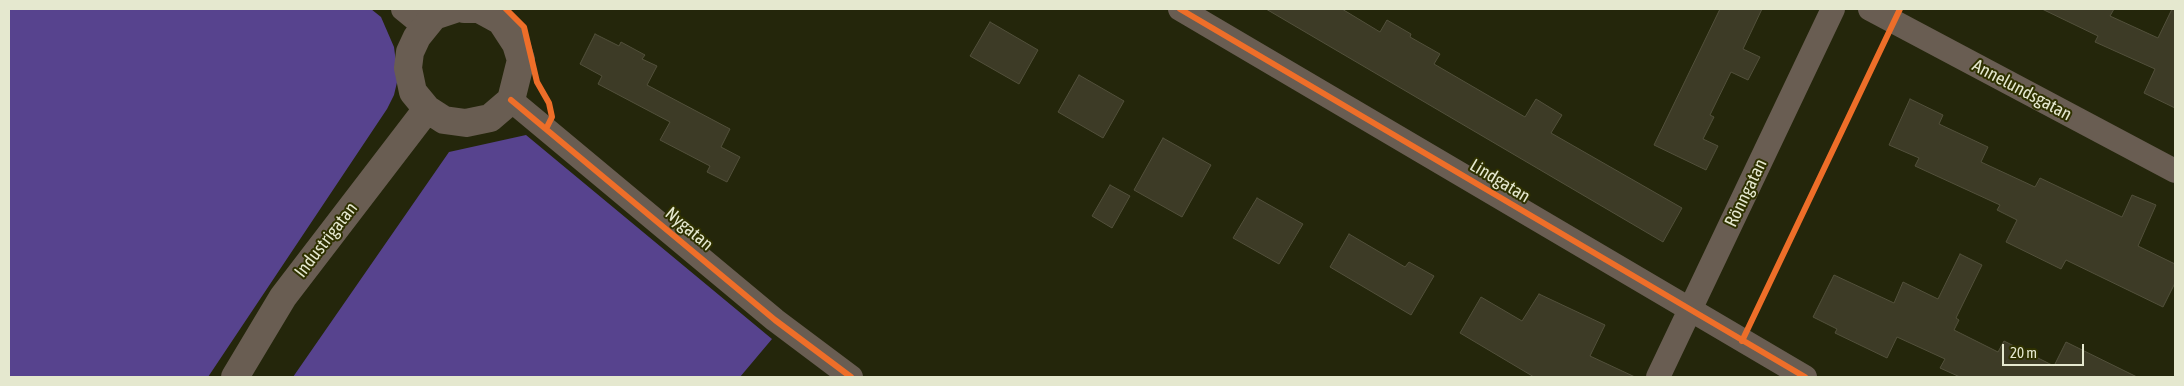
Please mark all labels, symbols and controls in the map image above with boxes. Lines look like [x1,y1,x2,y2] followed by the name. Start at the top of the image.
[1969,55,2075,125] street label: Annelundsgatan
[1466,155,1534,207] street label: Lindgatan
[1720,155,1772,231] street label: Rönngatan
[290,198,362,282] street label: Industrigatan
[661,203,717,255] street label: Nygatan
[2004,334,2086,366] scale bar
[2010,344,2037,361] text: 20 m

